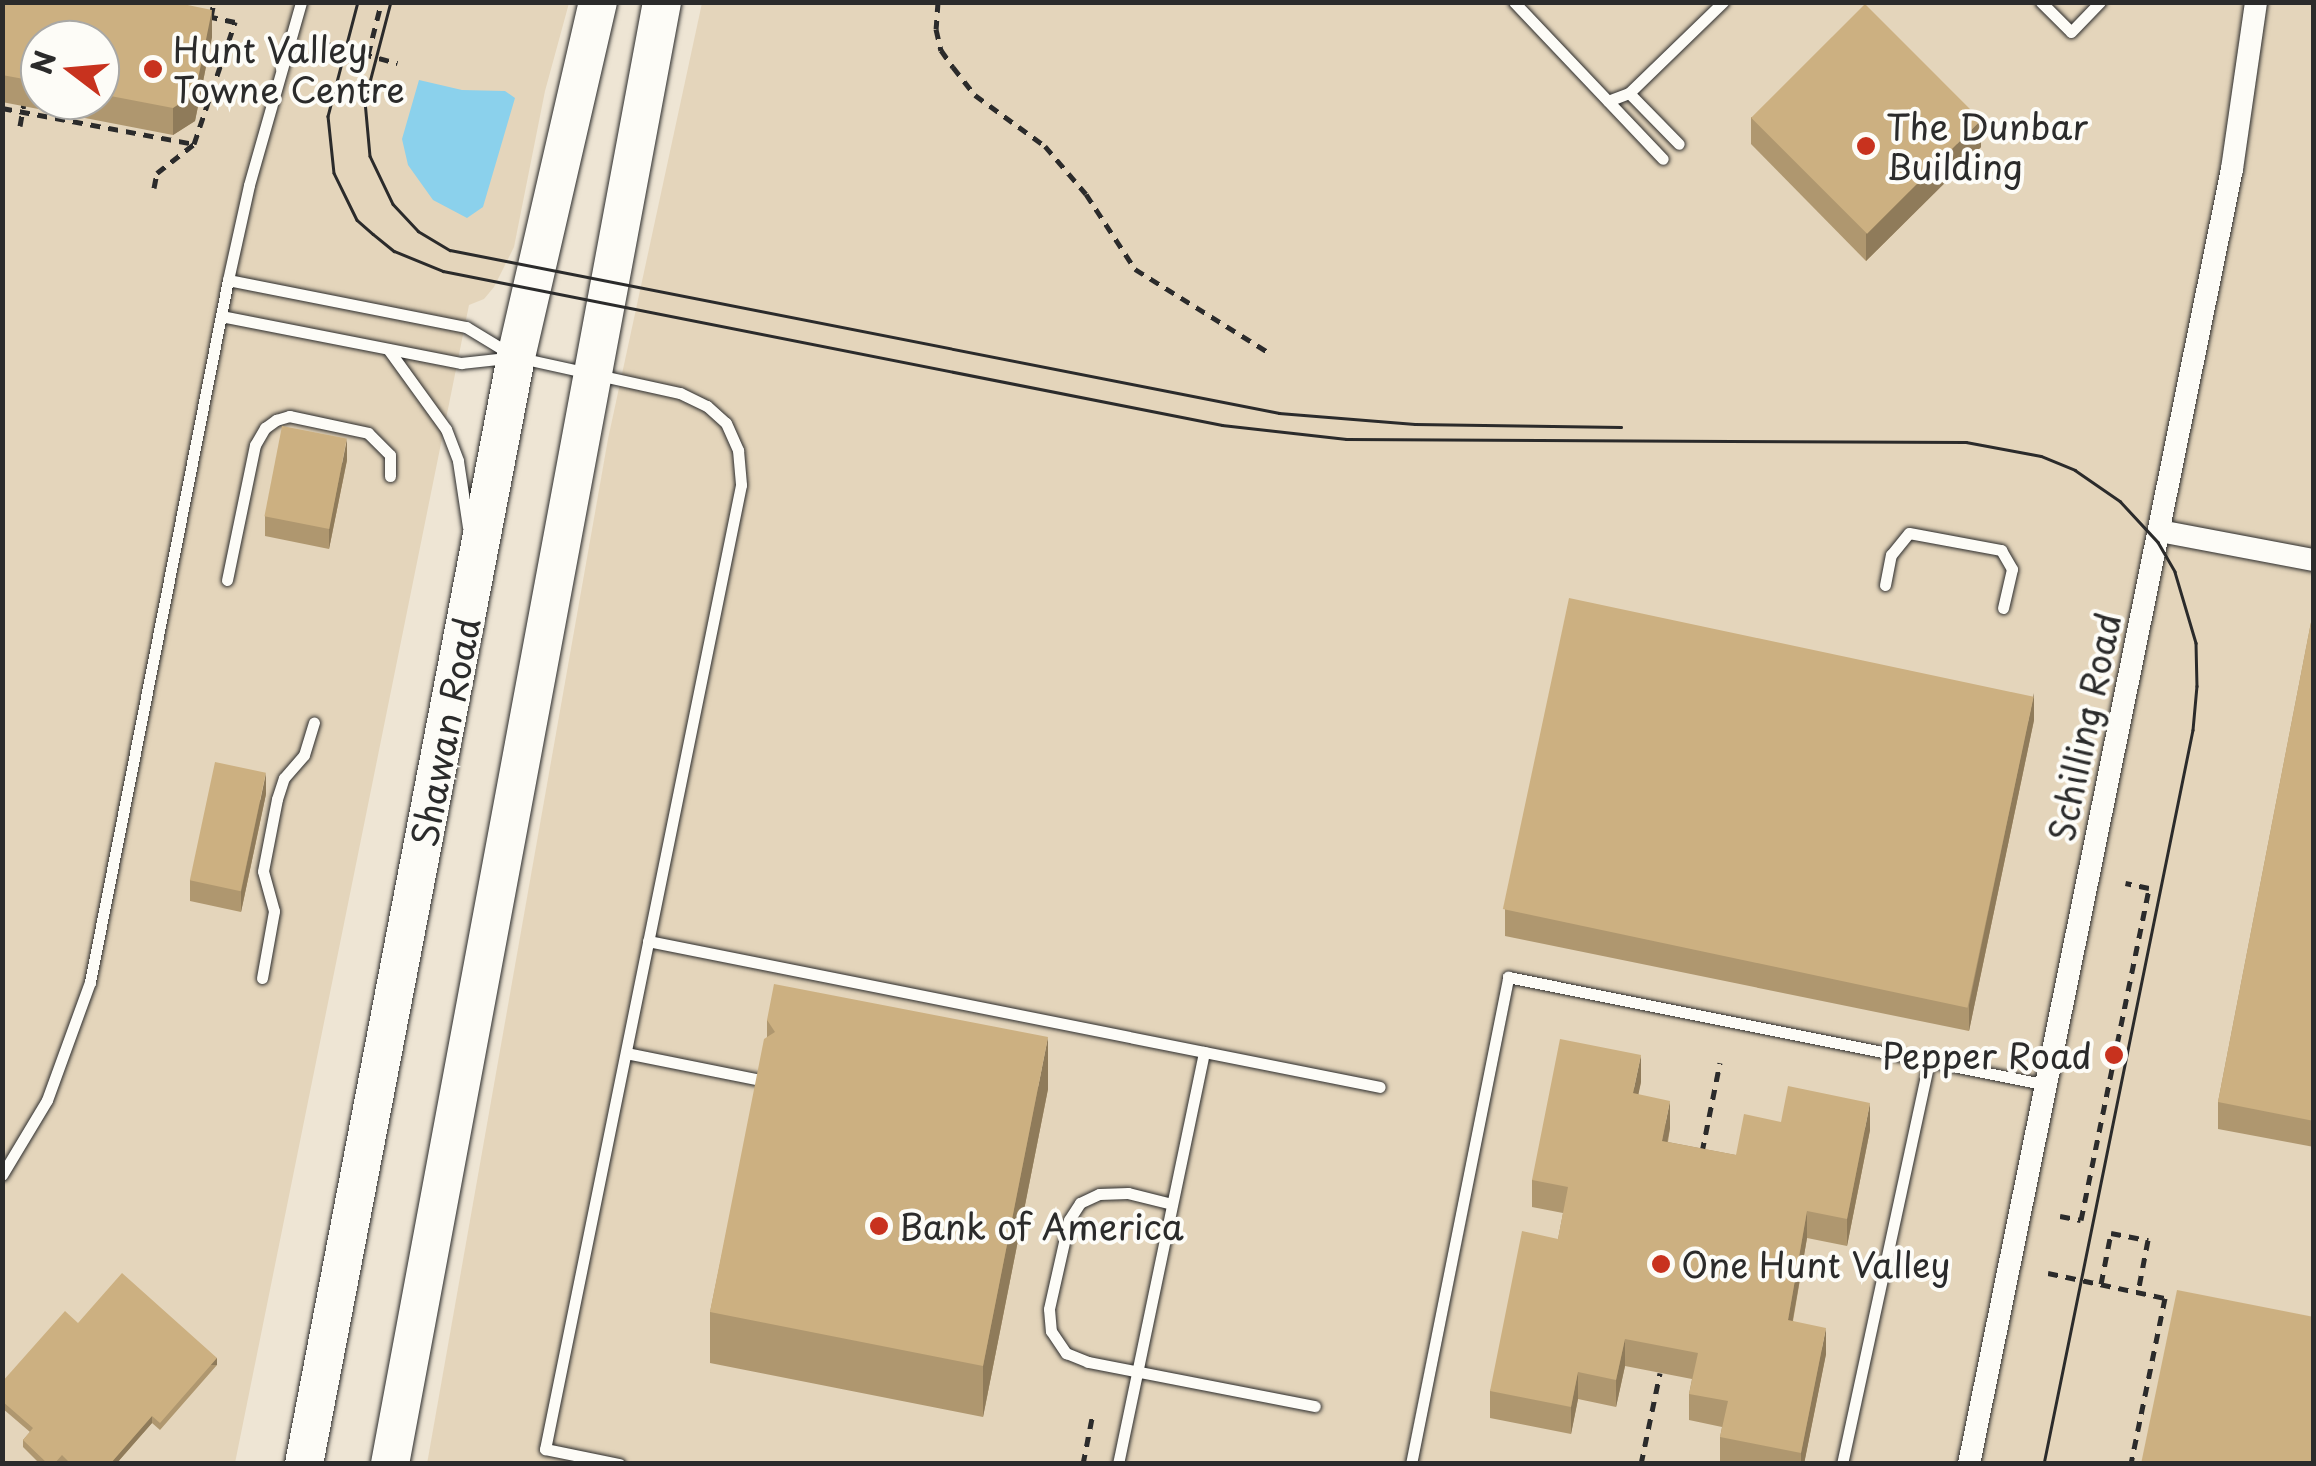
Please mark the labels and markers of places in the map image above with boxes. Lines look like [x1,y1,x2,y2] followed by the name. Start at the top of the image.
[173,28,404,110] place label: Hunt Valley Towne Centre
[142,58,164,80] marker: Hunt Valley Towne Centre
[1886,105,2090,187] place label: The Dunbar Building
[1855,135,1877,157] marker: The Dunbar Building
[1881,1034,2092,1076] place label: Pepper Road
[2101,1042,2127,1068] marker: Pepper Road
[899,1205,1185,1247] place label: Bank of America
[868,1215,890,1237] marker: Bank of America
[1681,1243,1955,1285] place label: One Hunt Valley
[1650,1253,1672,1275] marker: One Hunt Valley

